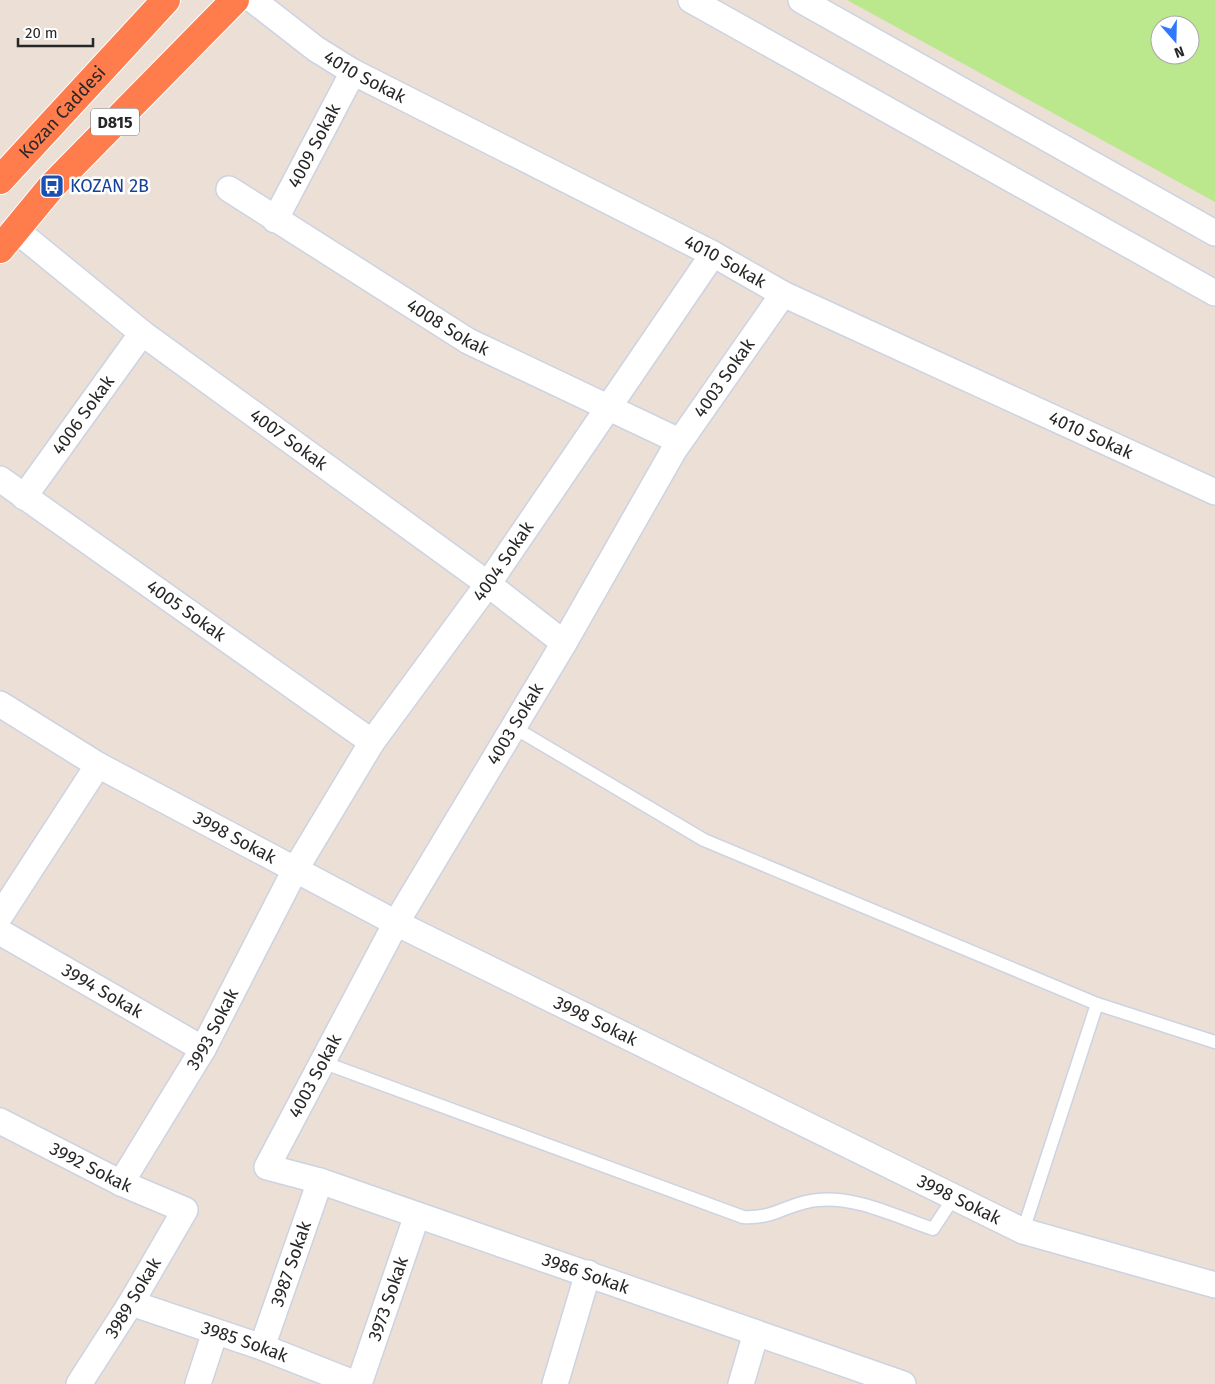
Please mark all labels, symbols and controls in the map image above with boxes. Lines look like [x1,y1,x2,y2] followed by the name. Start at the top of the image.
[18,15,92,47] scale bar
[1150,15,1200,65] north arrow
[25,24,58,42] text: 20 m
[1172,42,1187,61] text: N
[320,46,410,108] street label: 4010 Sokak
[14,62,110,163] street label: Kozan Caddesi
[283,99,346,192] street label: 4009 Sokak
[91,108,139,136] road number: D815
[39,173,65,199] bus stop icon: KOZAN 2B
[70,175,149,197] place label: KOZAN 2B
[681,230,771,293] street label: 4010 Sokak
[403,294,493,361] street label: 4008 Sokak
[689,334,760,422] street label: 4003 Sokak
[47,370,119,459] street label: 4006 Sokak
[246,404,332,475] street label: 4007 Sokak
[1045,406,1137,464] street label: 4010 Sokak
[468,516,539,606] street label: 4004 Sokak
[142,575,231,647] street label: 4005 Sokak
[482,678,548,769] street label: 4003 Sokak
[189,806,280,869] street label: 3998 Sokak
[58,959,147,1023] street label: 3994 Sokak
[182,984,244,1074] street label: 3993 Sokak
[550,991,642,1051] street label: 3998 Sokak
[284,1030,347,1122] street label: 4003 Sokak
[46,1137,136,1198] street label: 3992 Sokak
[913,1170,1005,1230] street label: 3998 Sokak
[266,1218,316,1310] street label: 3987 Sokak
[539,1248,633,1299] street label: 3986 Sokak
[100,1253,166,1342] street label: 3989 Sokak
[364,1253,413,1344] street label: 3973 Sokak
[198,1316,292,1367] street label: 3985 Sokak

